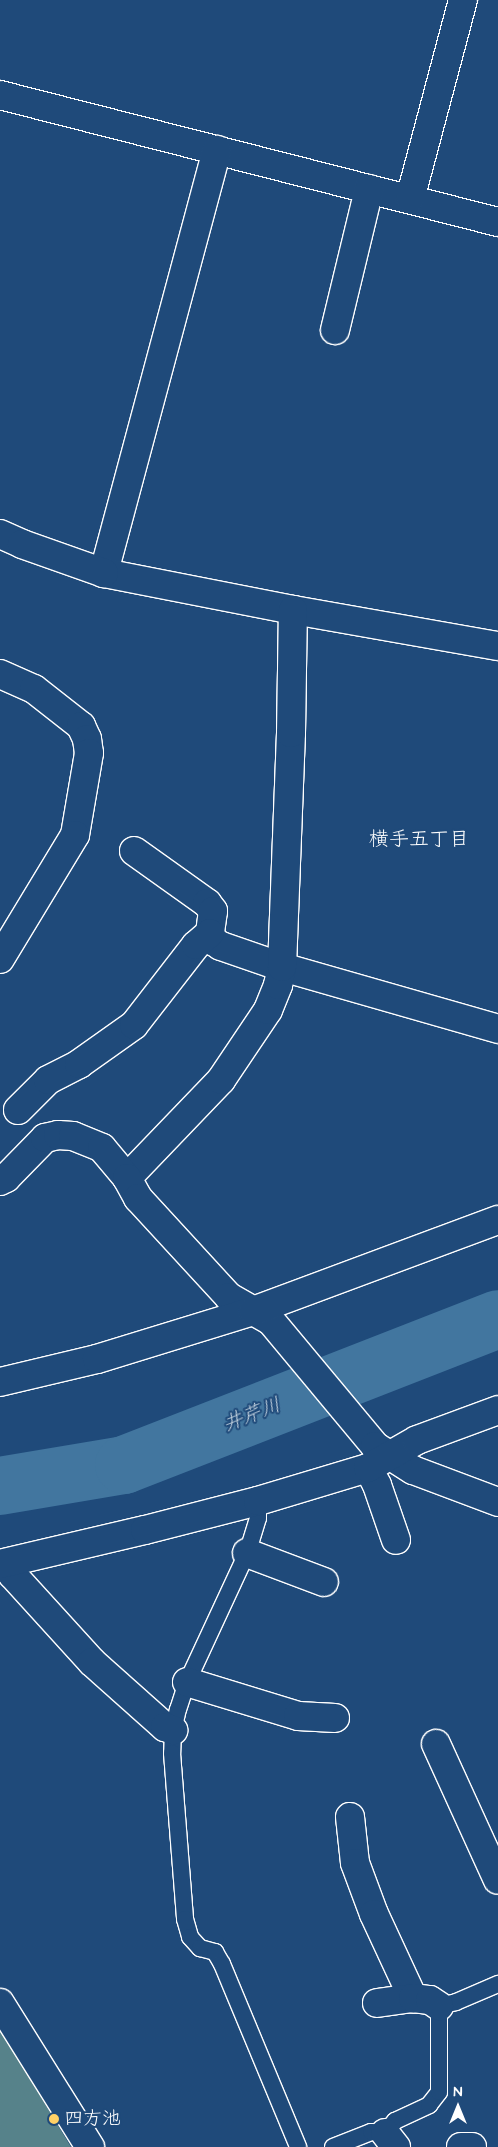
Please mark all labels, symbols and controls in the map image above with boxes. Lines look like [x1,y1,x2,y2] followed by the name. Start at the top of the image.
[369,827,469,851] district label: 横手五丁目
[220,1393,284,1437] water label: 井芹川
[433,2082,483,2132] north arrow
[454,2082,462,2102] text: N
[64,2108,121,2130] place label: 四方池
[48,2113,60,2125] marker: 四方池

